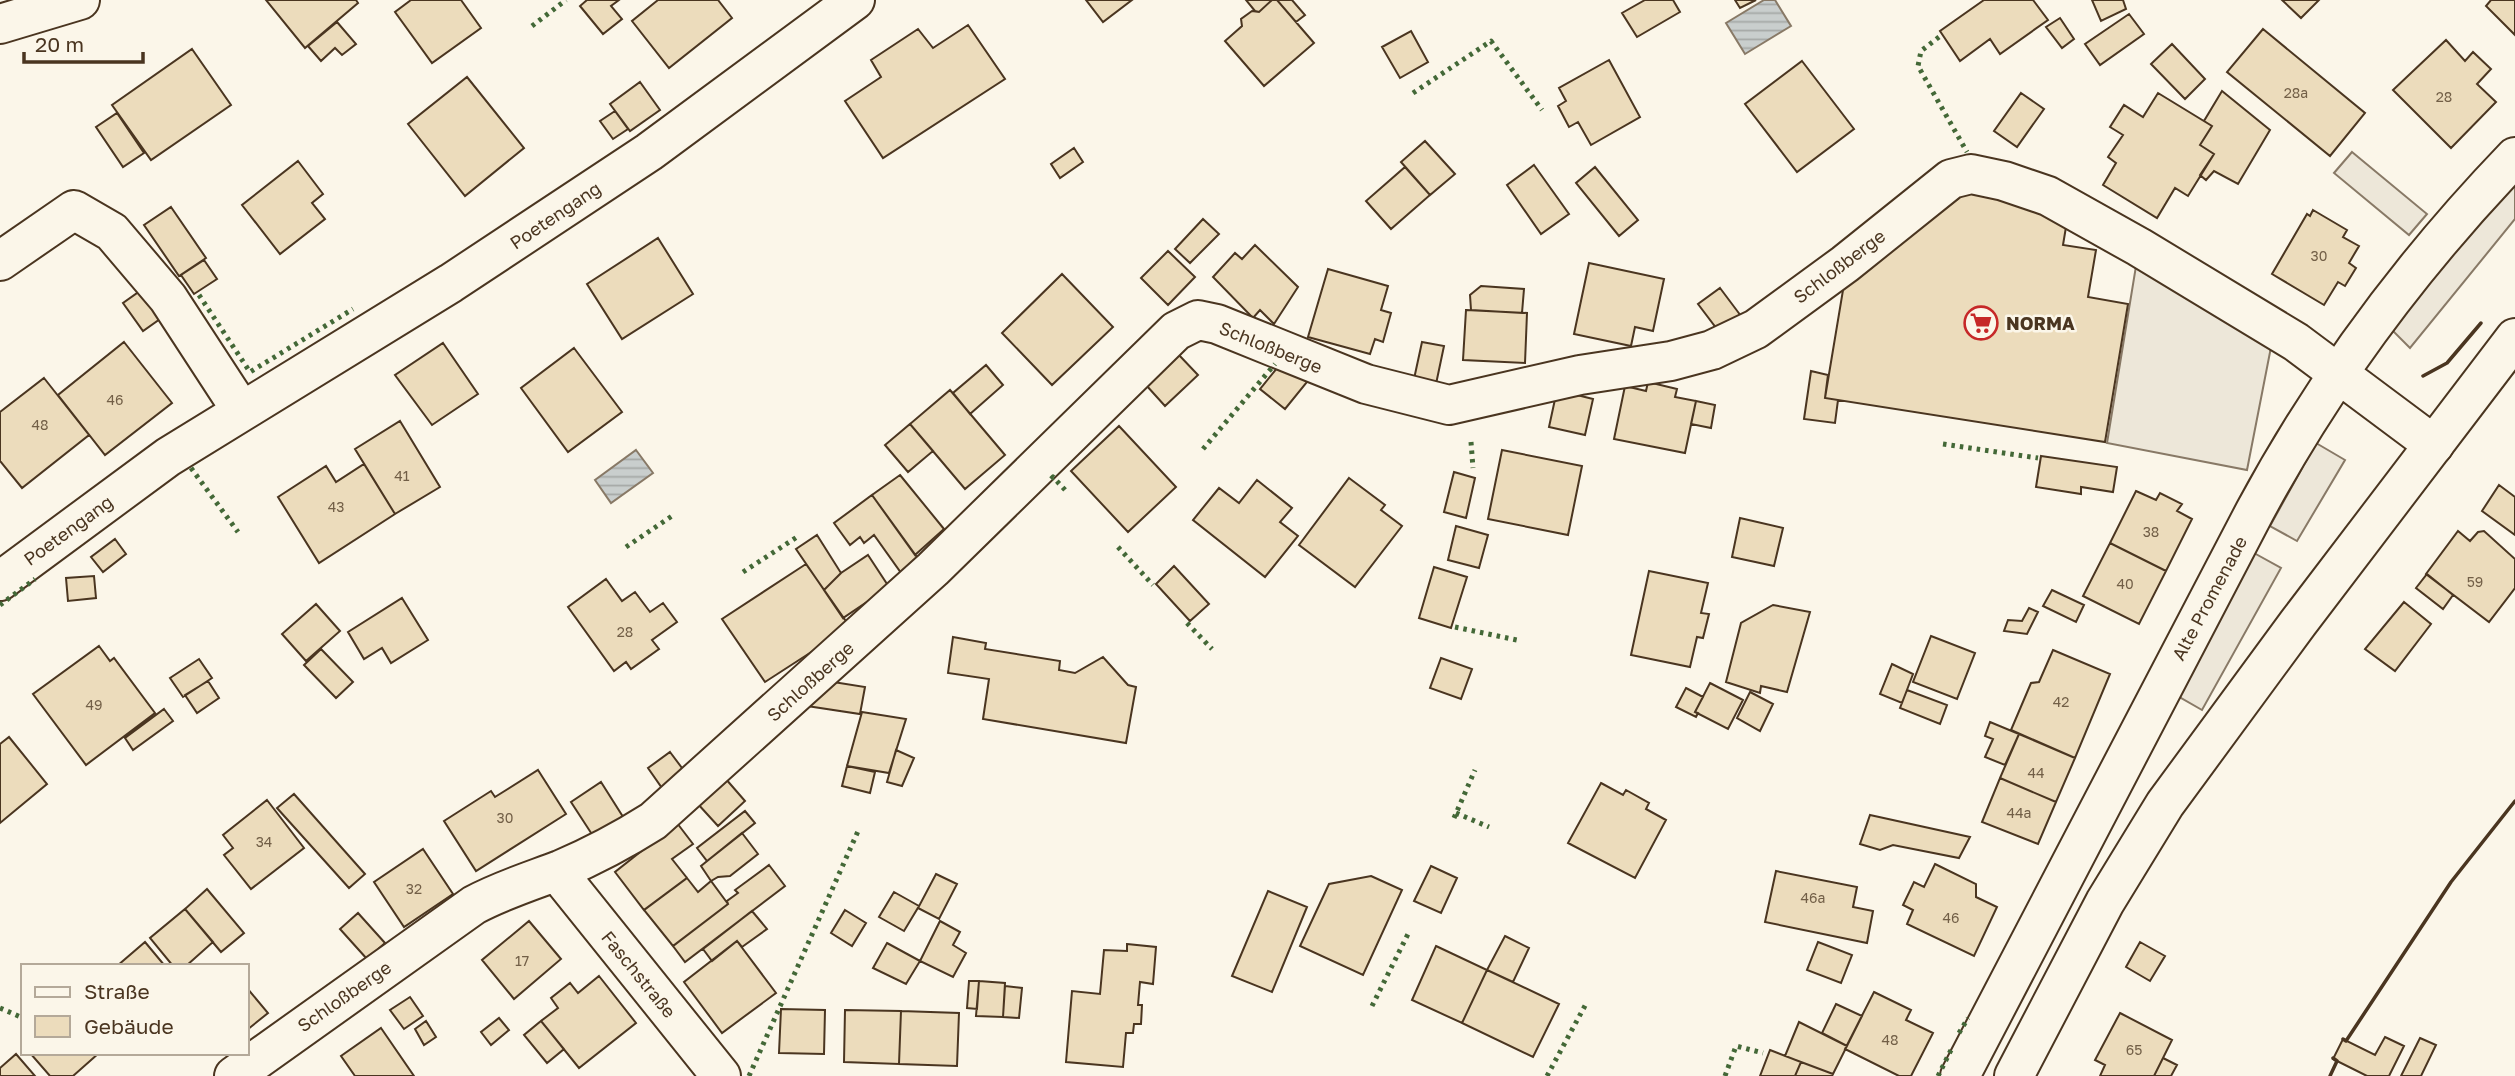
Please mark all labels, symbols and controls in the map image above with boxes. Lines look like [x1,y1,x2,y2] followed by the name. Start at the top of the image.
[24,21,144,65] scale bar
[35,31,84,57] text: 20 m
[2284,84,2308,101] house number: 28a
[2436,88,2452,105] house number: 28
[505,177,605,253] street label: Poetengang
[1789,224,1889,308] street label: Schloßberge
[2311,247,2327,264] house number: 30
[1962,304,2000,342] supermarket icon: NORMA
[2006,312,2075,334] place label: NORMA
[1216,316,1326,378] street label: Schloßberge
[106,391,124,408] house number: 46
[31,416,49,433] house number: 48
[394,467,410,484] house number: 41
[19,490,117,570] street label: Poetengang
[328,498,344,515] house number: 43
[2143,523,2159,540] house number: 38
[2167,532,2251,664] street label: Alte Promenade
[2467,573,2483,590] house number: 59
[2116,575,2134,592] house number: 40
[617,623,633,640] house number: 28
[762,636,858,726] street label: Schloßberge
[2053,693,2069,710] house number: 42
[85,696,103,713] house number: 49
[2027,764,2045,781] house number: 44
[2007,804,2032,821] house number: 44a
[497,809,513,826] house number: 30
[256,833,272,850] house number: 34
[406,880,422,897] house number: 32
[1801,889,1825,906] house number: 46a
[1942,909,1960,926] house number: 46
[597,926,681,1022] street label: Faschstraße
[515,952,529,969] house number: 17
[293,956,395,1036] street label: Schloßberge
[21,964,248,1055] legend
[84,978,150,1004] text: Straße
[84,1013,174,1039] text: Gebäude
[1881,1031,1899,1048] house number: 48
[2126,1041,2142,1058] house number: 65

